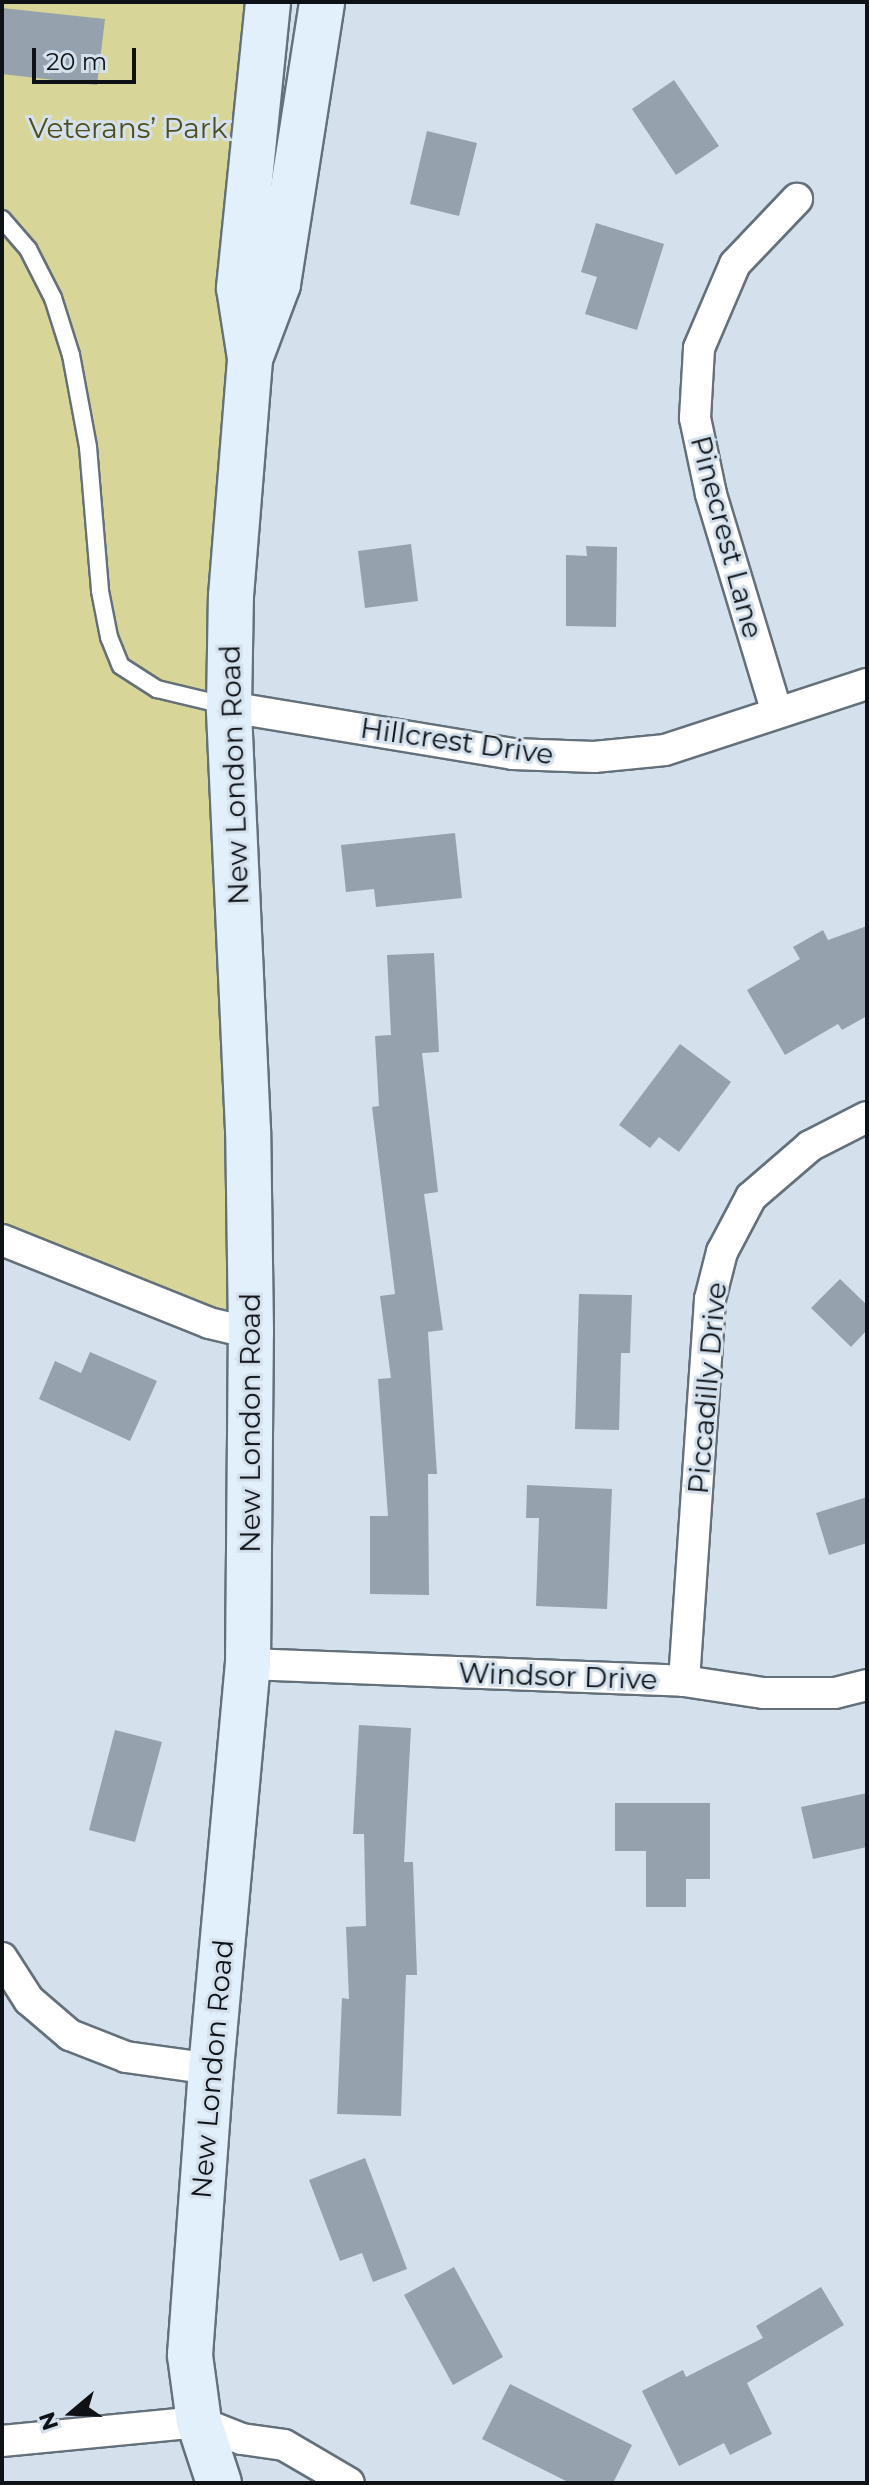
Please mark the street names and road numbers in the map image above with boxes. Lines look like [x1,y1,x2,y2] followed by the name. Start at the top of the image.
[684,432,770,642] street label: Pinecrest Lane
[213,644,255,906] street label: New London Road
[358,711,556,771] street label: Hillcrest Drive
[681,1281,733,1495] street label: Piccadilly Drive
[233,1293,267,1553] street label: New London Road
[458,1656,658,1696] street label: Windsor Drive
[184,1938,240,2200] street label: New London Road

